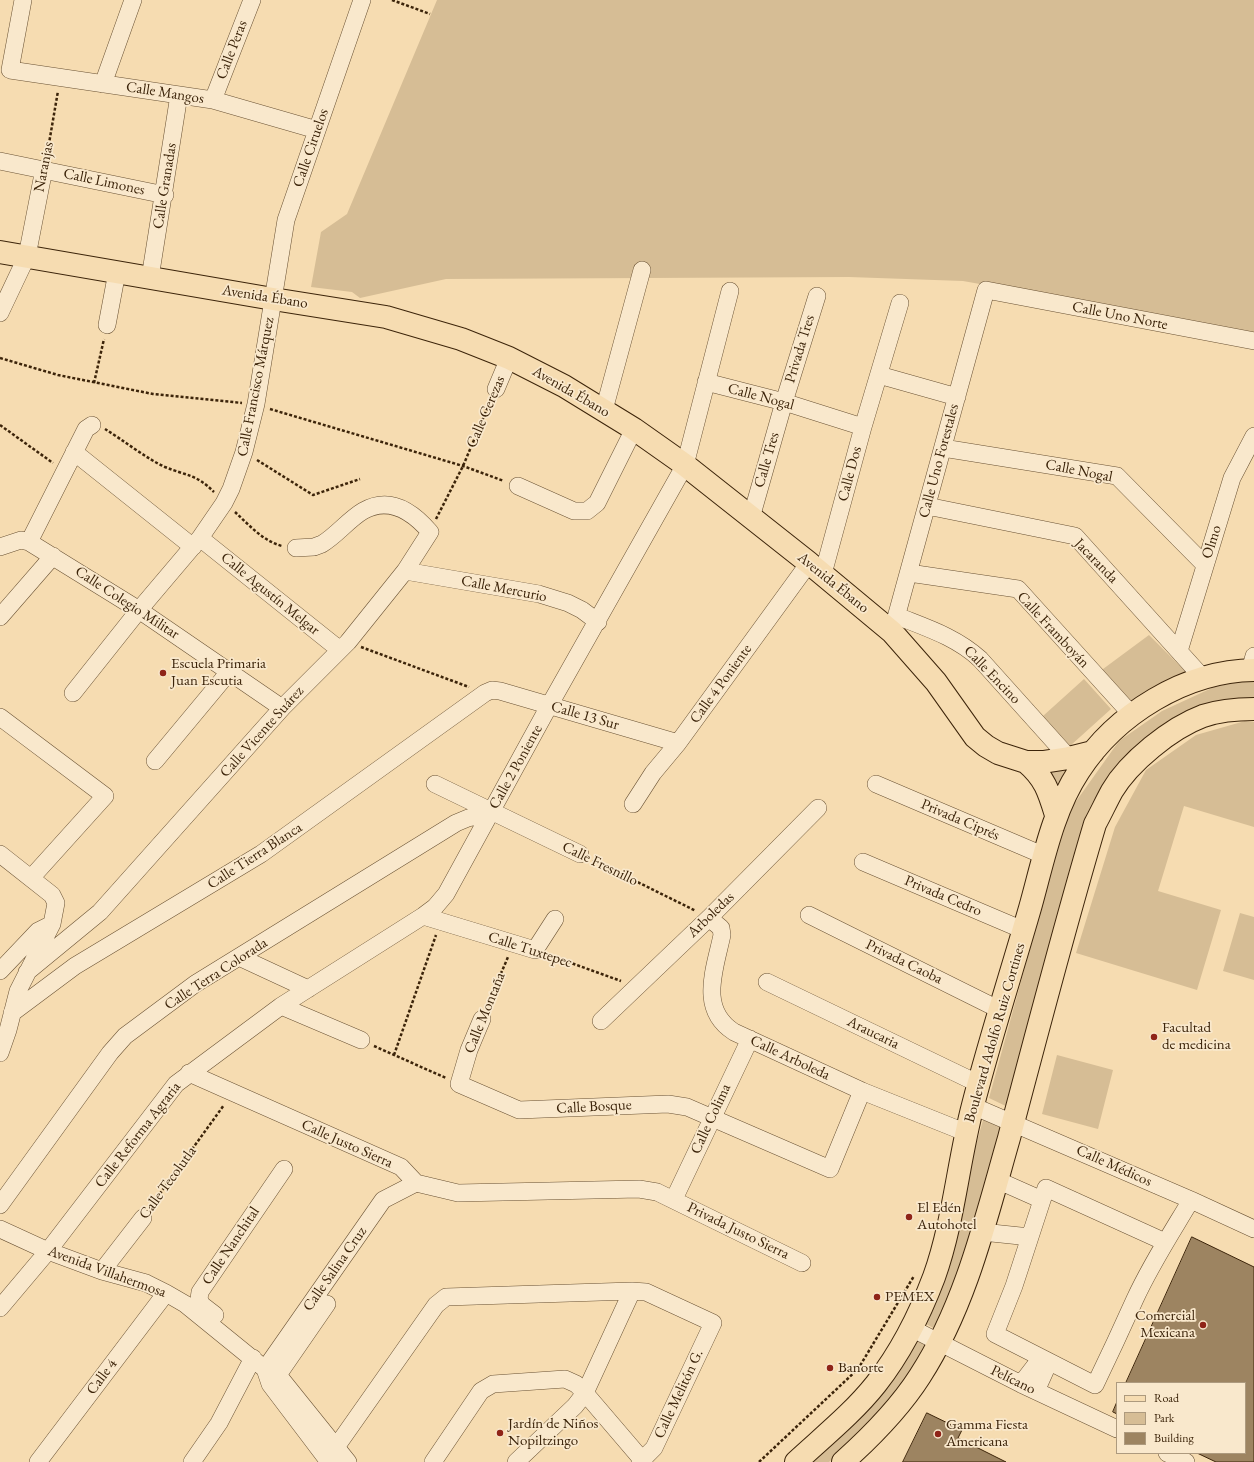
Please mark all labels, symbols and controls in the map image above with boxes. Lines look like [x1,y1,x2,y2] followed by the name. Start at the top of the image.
[213,18,251,82] street label: Calle Peras
[125,78,205,108] street label: Calle Mangos
[289,106,333,190] street label: Calle Ciruelos
[30,140,58,194] street label: Naranjas
[149,142,181,230] street label: Calle Granadas
[62,165,146,199] street label: Calle Limones
[221,281,309,313] street label: Avenida Ébano
[1071,298,1169,334] street label: Calle Uno Norte
[781,313,819,385] street label: Privada Tres
[234,316,278,458] street label: Calle Francisco Márquez
[529,363,613,421] street label: Avenida Ébano
[463,373,509,451] street label: Calle Cerezas
[726,379,796,415] street label: Calle Nogal
[915,402,963,520] street label: Calle Uno Forestales
[751,430,783,490] street label: Calle Tres
[834,444,866,504] street label: Calle Dos
[1044,456,1114,486] street label: Calle Nogal
[1198,523,1226,561] street label: Olmo
[1070,535,1122,587] street label: Jacaranda
[217,549,323,639] street label: Calle Agustín Melgar
[794,549,872,617] street label: Avenida Ébano
[71,563,183,643] street label: Calle Colegio Militar
[460,572,548,606] street label: Calle Mercurio
[1013,588,1093,672] street label: Calle Framboyán
[686,641,756,727] street label: Calle 4 Poniente
[960,642,1024,708] street label: Calle Encino
[171,655,266,690] place label: Escuela Primaria Juan Escutia
[158,668,168,678] marker: Escuela Primaria Juan Escutia
[216,683,308,781] street label: Calle Vicente Suárez
[549,698,621,734] street label: Calle 13 Sur
[485,722,547,812] street label: Calle 2 Poniente
[918,795,1002,845] street label: Privada Ciprés
[204,819,306,893] street label: Calle Tierra Blanca
[559,838,641,890] street label: Calle Fresnillo
[902,872,984,920] street label: Privada Cedro
[684,888,738,942] street label: Arboledas
[486,928,574,972] street label: Calle Tuxtepec
[161,934,271,1014] street label: Calle Terra Colorada
[863,936,945,988] street label: Privada Caoba
[961,941,1029,1125] street label: Boulevard Adolfo Ruiz Cortines
[461,970,509,1056] street label: Calle Montaña
[844,1013,902,1053] street label: Araucaria
[1162,1019,1231,1054] place label: Facultad de medicina
[747,1032,833,1084] street label: Calle Arboleda
[1149,1032,1159,1042] marker: Facultad de medicina
[91,1079,185,1191] street label: Calle Reforma Agraria
[687,1081,735,1157] street label: Calle Colima
[556,1096,632,1118] street label: Calle Bosque
[298,1116,396,1172] street label: Calle Justo Sierra
[1073,1141,1155,1191] street label: Calle Médicos
[136,1143,200,1223] street label: Calle Tecolutla
[684,1199,792,1263] street label: Privada Justo Sierra
[917,1199,977,1234] place label: El Edén Autohotel
[198,1204,264,1288] street label: Calle Nanchital
[904,1212,914,1222] marker: El Edén Autohotel
[299,1223,371,1315] street label: Calle Salina Cruz
[45,1242,169,1302] street label: Avenida Villahermosa
[885,1288,934,1306] place label: PEMEX
[872,1292,882,1302] marker: PEMEX
[1135,1307,1195,1342] place label: Comercial Mexicana
[1198,1320,1208,1330] marker: Comercial Mexicana
[650,1346,708,1442] street label: Calle Melitón G.
[83,1356,121,1398] street label: Calle 4
[838,1359,884,1377] place label: Banorte
[988,1361,1038,1399] street label: Pelícano
[825,1363,835,1373] marker: Banorte
[1116,1382,1246,1454] legend
[1154,1390,1179,1406] text: Road
[1154,1410,1174,1426] text: Park
[508,1415,598,1450] place label: Jardín de Niños Nopiltzingo
[946,1416,1028,1451] place label: Gamma Fiesta Americana
[495,1428,505,1438] marker: Jardín de Niños Nopiltzingo
[933,1429,943,1439] marker: Gamma Fiesta Americana
[1154,1430,1194,1446] text: Building

